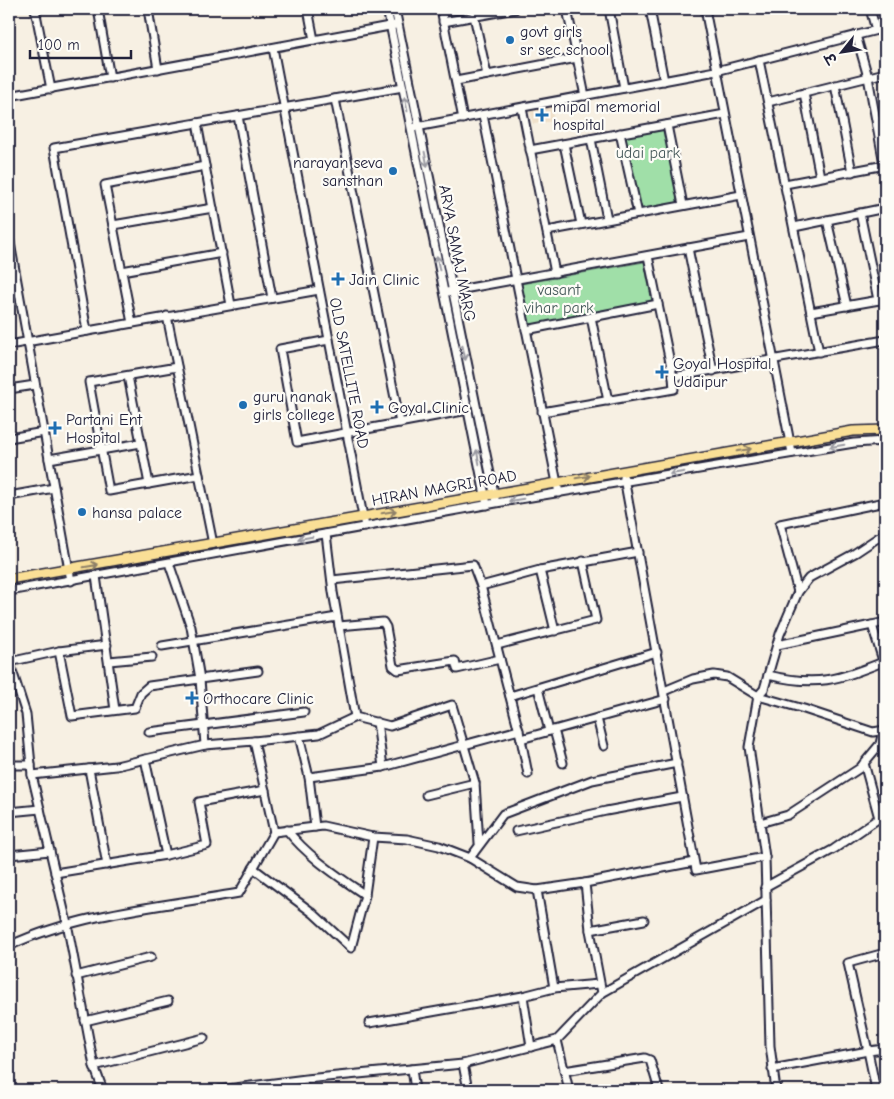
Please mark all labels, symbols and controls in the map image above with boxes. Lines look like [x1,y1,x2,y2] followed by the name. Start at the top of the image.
[520,23,609,59] place label: govt girls sr sec school
[30,28,131,60] scale bar
[816,28,866,78] north arrow
[504,34,516,46] marker: govt girls sr sec school
[38,36,80,54] text: 100 m
[821,49,842,68] text: उ
[401,97,411,113] one-way arrow
[553,98,660,134] place label: mipal memorial hospital
[535,108,549,122] marker: mipal memorial hospital
[616,144,681,162] park label: udai park
[421,151,431,167] one-way arrow
[293,154,383,190] place label: narayan seva sansthan
[387,165,399,177] marker: narayan seva sansthan
[435,183,479,323] street label: ARYA SAMAJ MARG
[433,256,443,272] one-way arrow
[349,271,420,289] place label: Jain Clinic
[331,272,345,286] marker: Jain Clinic
[523,281,594,317] park label: vasant vihar park
[326,296,372,450] street label: OLD SATELLITE ROAD
[460,345,469,361] one-way arrow
[673,355,774,391] place label: Goyal Hospital, Udaipur
[655,365,669,379] marker: Goyal Hospital, Udaipur
[253,388,335,424] place label: guru nanak girls college
[237,399,249,411] marker: guru nanak girls college
[388,399,469,417] place label: Goyal Clinic
[370,400,384,414] marker: Goyal Clinic
[66,411,143,447] place label: Partani Ent Hospital
[48,421,62,435] marker: Partani Ent Hospital
[829,441,845,451] one-way arrow
[735,444,751,454] one-way arrow
[472,449,482,465] one-way arrow
[370,466,518,510] street label: HIRAN MAGRI ROAD
[669,468,685,478] one-way arrow
[575,472,591,482] one-way arrow
[509,495,525,505] one-way arrow
[92,504,182,522] place label: hansa palace
[76,506,88,518] marker: hansa palace
[381,507,397,516] one-way arrow
[297,534,313,544] one-way arrow
[83,560,99,570] one-way arrow
[203,690,314,708] place label: Orthocare Clinic
[185,691,199,705] marker: Orthocare Clinic

